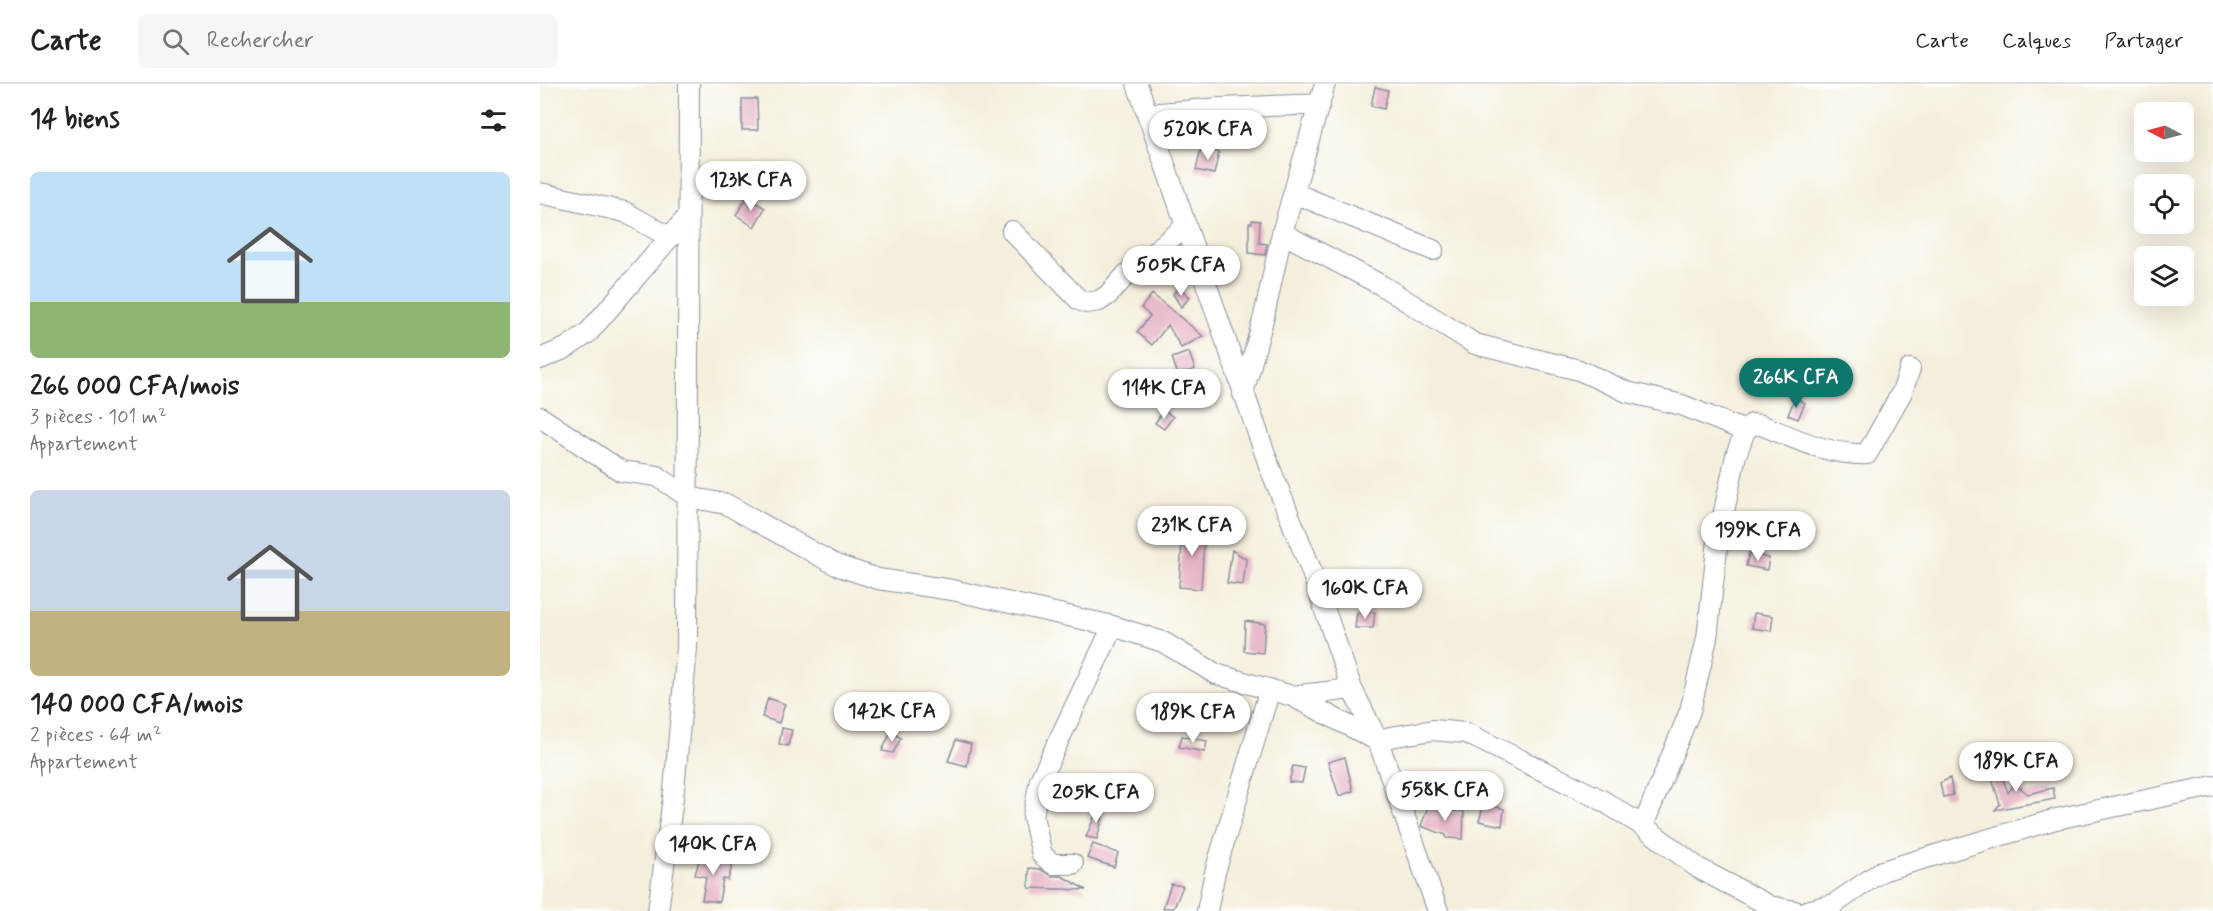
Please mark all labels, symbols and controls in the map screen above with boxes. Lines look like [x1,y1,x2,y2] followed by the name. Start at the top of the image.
[138,14,558,68] search box
[30,23,102,60] text: Carte
[159,25,192,58] icon: search
[207,27,314,55] text: Rechercher
[1915,27,1969,55] text: Carte
[2002,27,2071,55] text: Calques
[2104,27,2183,55] text: Partager
[2134,102,2194,162] north arrow
[2134,102,2194,306] map controls
[30,103,120,137] text: 14 biens
[477,104,510,137] icon: filters
[1146,110,1270,161] pin: 520K CFA
[1163,116,1253,143] text: 520K CFA
[689,161,813,212] pin: 123K CFA
[710,167,792,194] text: 123K CFA
[2134,174,2194,234] button: locate
[216,211,324,319] icon: home
[1119,246,1243,297] pin: 505K CFA
[2134,246,2194,306] button: layers
[1136,252,1226,279] text: 505K CFA
[1734,358,1858,409] pin: 266K CFA
[1753,364,1839,391] text: 266K CFA
[1102,369,1226,420] pin: 114K CFA
[30,370,239,404] text: 266 000 CFA/mois
[1122,375,1206,402] text: 114K CFA
[30,404,167,431] text: 3 pièces · 101 m²
[30,431,138,458] text: Appartement
[1130,506,1254,557] pin: 231K CFA
[1696,511,1820,562] pin: 199K CFA
[1151,512,1233,539] text: 231K CFA
[1715,517,1801,544] text: 199K CFA
[216,529,324,637] icon: home
[1303,569,1427,620] pin: 160K CFA
[1321,575,1409,602] text: 160K CFA
[30,688,243,722] text: 140 000 CFA/mois
[830,692,954,743] pin: 142K CFA
[1131,693,1255,744] pin: 189K CFA
[848,698,936,725] text: 142K CFA
[1150,699,1236,726] text: 189K CFA
[30,722,162,749] text: 2 pièces · 64 m²
[1954,742,2078,793] pin: 189K CFA
[1973,748,2059,775] text: 189K CFA
[30,749,138,776] text: Appartement
[1383,771,1507,822] pin: 558K CFA
[1034,773,1158,824] pin: 205K CFA
[1401,777,1489,804] text: 558K CFA
[1052,779,1140,806] text: 205K CFA
[651,825,775,876] pin: 140K CFA
[669,831,757,858] text: 140K CFA

